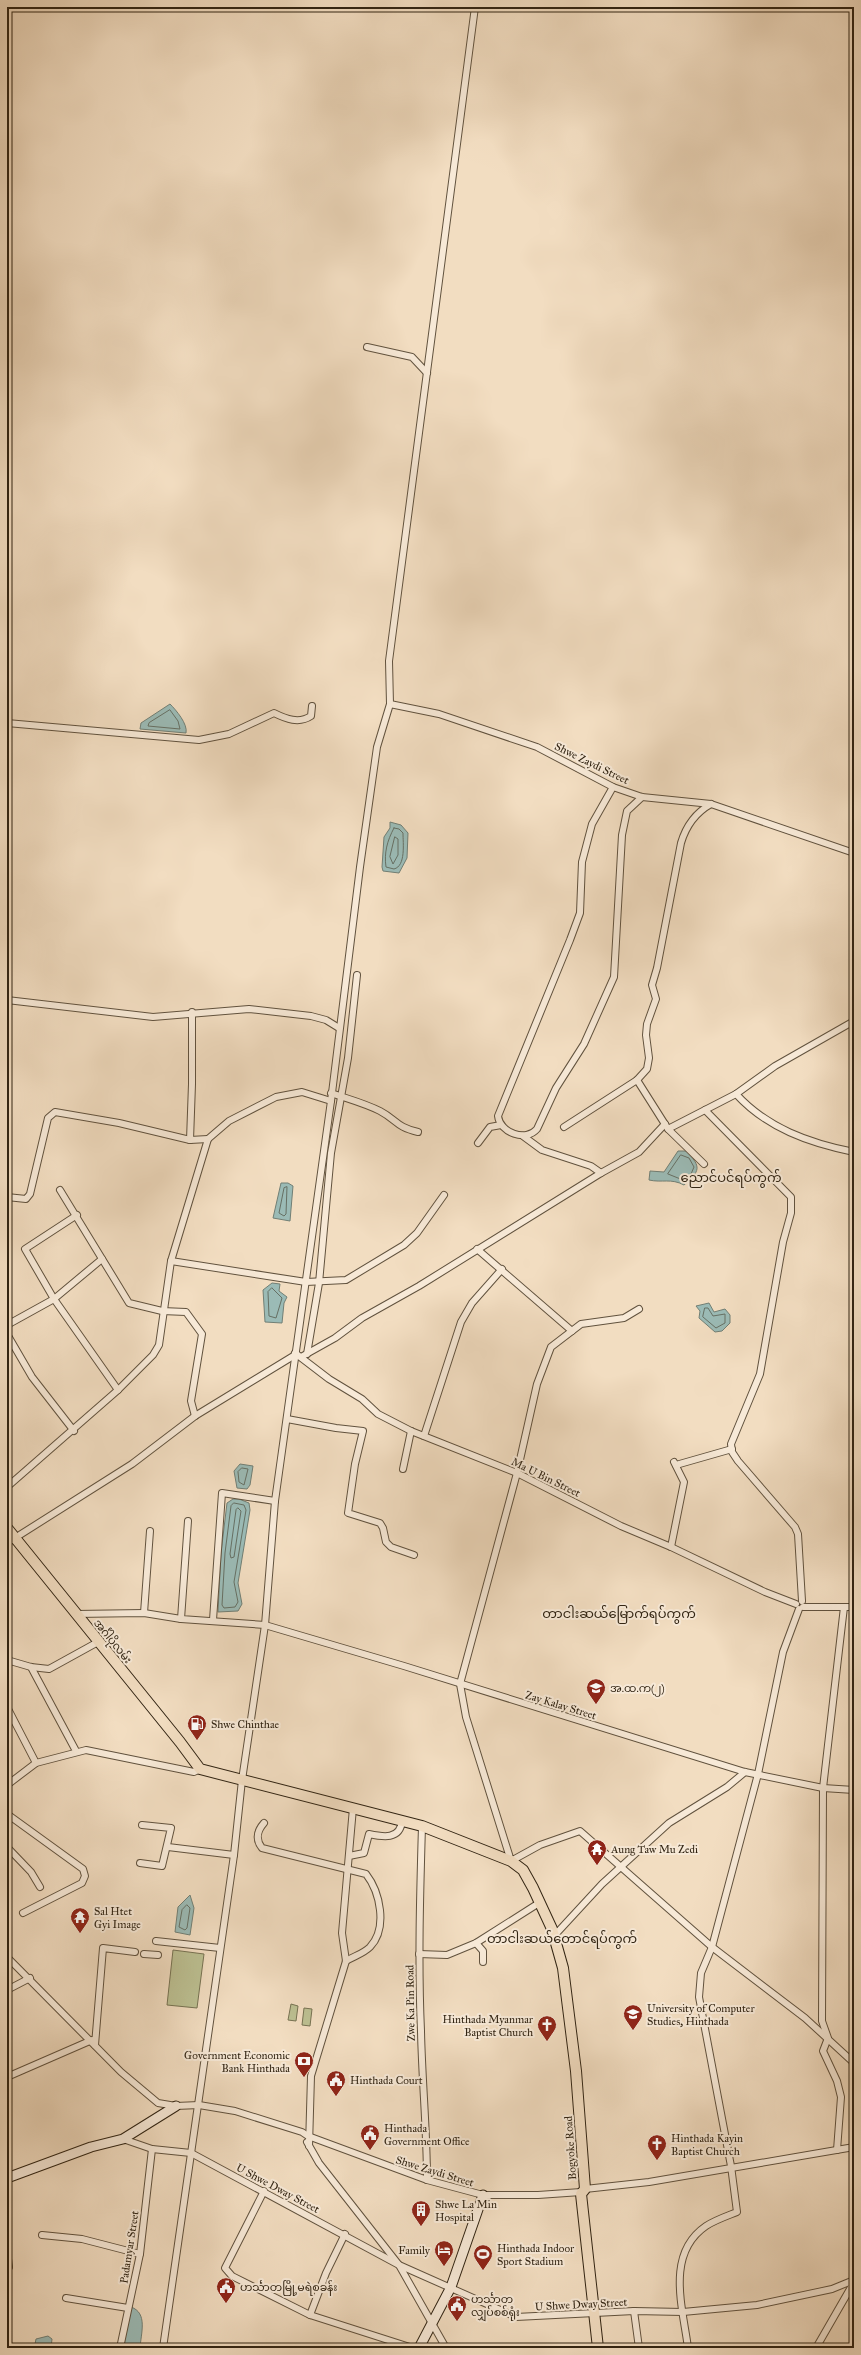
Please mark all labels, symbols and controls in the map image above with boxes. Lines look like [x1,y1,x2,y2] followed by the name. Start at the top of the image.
[553,740,631,787] street label: Shwe Zaydi Street
[680,1169,782,1188] district label: ညောင်ပင်ရပ်ကွက်
[509,1455,583,1500] street label: Ma U Bin Street
[542,1605,696,1624] district label: တာငါးဆယ်မြောက်ရပ်ကွက်
[89,1616,135,1667] street label: အင်္ဂါပိုလမ်း
[585,1677,607,1705] school or university icon: အ.ထ.က(၂)
[610,1682,665,1697] place label: အ.ထ.က(၂)
[524,1688,598,1722] street label: Zay Kalay Street
[186,1713,208,1741] fuel station icon: Shwe Chinthae
[211,1718,280,1731] place label: Shwe Chinthae
[586,1838,608,1866] temple icon: Aung Taw Mu Zedi
[610,1843,698,1856] place label: Aung Taw Mu Zedi
[94,1905,141,1931] place label: Sal Htet Gyi Image
[69,1906,91,1934] temple icon: Sal Htet Gyi Image
[487,1930,637,1949] district label: တာငါးဆယ်တောင်ရပ်ကွက်
[403,1964,418,2041] street label: Zwe Ka Pin Road
[647,2002,755,2028] place label: University of Computer Studies, Hinthada
[622,2003,644,2031] school or university icon: University of Computer Studies, Hinthada
[443,2013,534,2039] place label: Hinthada Myanmar Baptist Church
[536,2014,558,2042] church icon: Hinthada Myanmar Baptist Church
[184,2049,290,2075] place label: Government Economic Bank Hinthada
[293,2050,315,2078] bank icon: Government Economic Bank Hinthada
[325,2069,347,2097] public building icon: Hinthada Court
[350,2074,423,2087] place label: Hinthada Court
[562,2115,579,2180] street label: Bogyoke Road
[384,2122,470,2148] place label: Hinthada Government Office
[359,2123,381,2151] public building icon: Hinthada Government Office
[671,2132,743,2158] place label: Hinthada Kayin Baptist Church
[646,2133,668,2161] church icon: Hinthada Kayin Baptist Church
[394,2153,476,2190] street label: Shwe Zaydi Street
[234,2161,322,2216] street label: U Shwe Dway Street
[435,2198,497,2224] place label: Shwe La Min Hospital
[410,2199,432,2227] building icon: Shwe La Min Hospital
[117,2210,142,2284] street label: Padamyar Street
[433,2239,455,2267] hotel icon: Family
[497,2242,575,2268] place label: Hinthada Indoor Sport Stadium
[472,2243,494,2271] sports icon: Hinthada Indoor Sport Stadium
[398,2244,431,2257] place label: Family
[215,2276,237,2304] public building icon: ဟင်္သာတမြို့မရဲစခန်း
[240,2280,337,2296] place label: ဟင်္သာတမြို့မရဲစခန်း
[471,2292,520,2322] place label: ဟင်္သာတ လျှပ်စစ်ရုံး
[446,2294,468,2322] public building icon: ဟင်္သာတ လျှပ်စစ်ရုံး
[534,2296,628,2313] street label: U Shwe Dway Street

